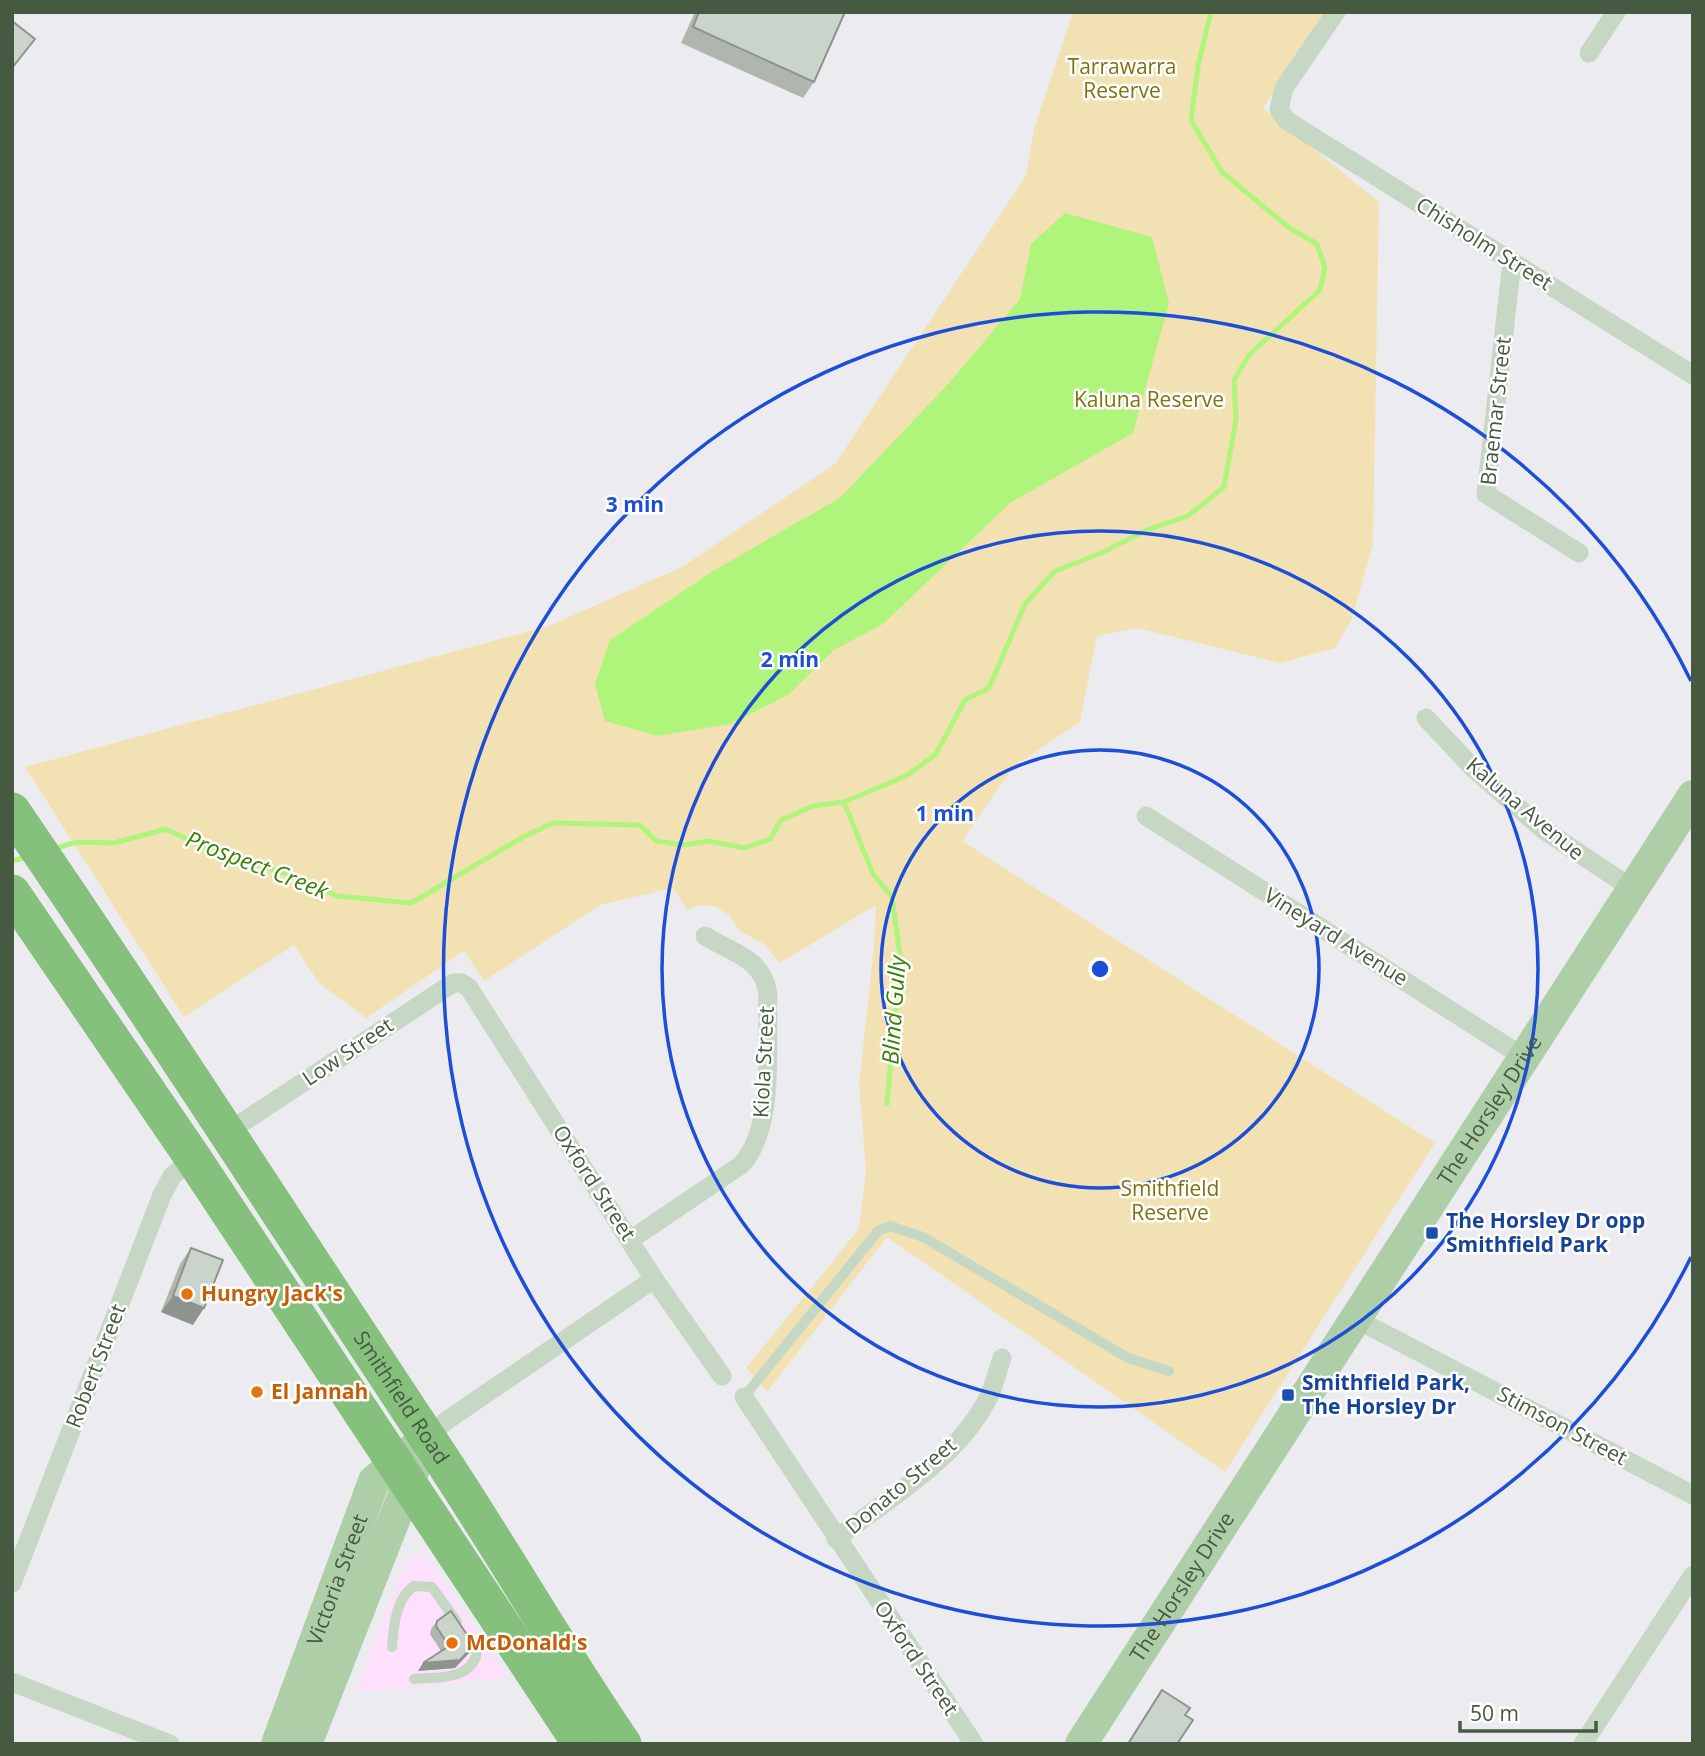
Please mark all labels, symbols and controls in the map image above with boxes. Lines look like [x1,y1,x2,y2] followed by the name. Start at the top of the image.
[1068,52,1176,104] park label: Tarrawarra Reserve
[1411,190,1558,296] street label: Chisholm Street
[1473,335,1517,487] street label: Braemar Street
[1074,385,1224,413] park label: Kaluna Reserve
[606,490,664,518] text: 3 min
[761,645,819,673] text: 2 min
[1461,751,1590,866] street label: Kaluna Avenue
[916,799,974,827] text: 1 min
[181,822,334,906] water label: Prospect Creek
[1259,881,1414,992] street label: Vineyard Avenue
[873,953,913,1065] water label: Blind Gully
[1088,957,1112,981] centre of rings
[746,1005,780,1119] street label: Kiola Street
[297,1010,398,1092] street label: Low Street
[1430,1030,1548,1190] street label: The Horsley Drive
[547,1119,643,1246] street label: Oxford Street
[1121,1174,1219,1226] park label: Smithfield Reserve
[1446,1206,1645,1258] place label: The Horsley Dr opp Smithfield Park
[1424,1225,1440,1241] marker: The Horsley Dr opp Smithfield Park
[201,1279,343,1307] place label: Hungry Jack's
[179,1286,195,1302] marker: Hungry Jack's
[59,1300,132,1432] street label: Robert Street
[348,1325,456,1469] street label: Smithfield Road
[1302,1368,1470,1420] place label: Smithfield Park, The Horsley Dr
[271,1377,368,1405] place label: El Jannah
[1493,1379,1632,1471] street label: Stimson Street
[249,1384,265,1400] marker: El Jannah
[1280,1387,1296,1403] marker: Smithfield Park, The Horsley Dr
[839,1431,962,1540] street label: Donato Street
[1123,1506,1240,1667] street label: The Horsley Drive
[300,1510,374,1649] street label: Victoria Street
[868,1595,965,1720] street label: Oxford Street
[466,1628,587,1656] place label: McDonald's
[444,1635,460,1651] marker: McDonald's
[1460,1690,1596,1734] scale bar
[1470,1699,1519,1727] text: 50 m

